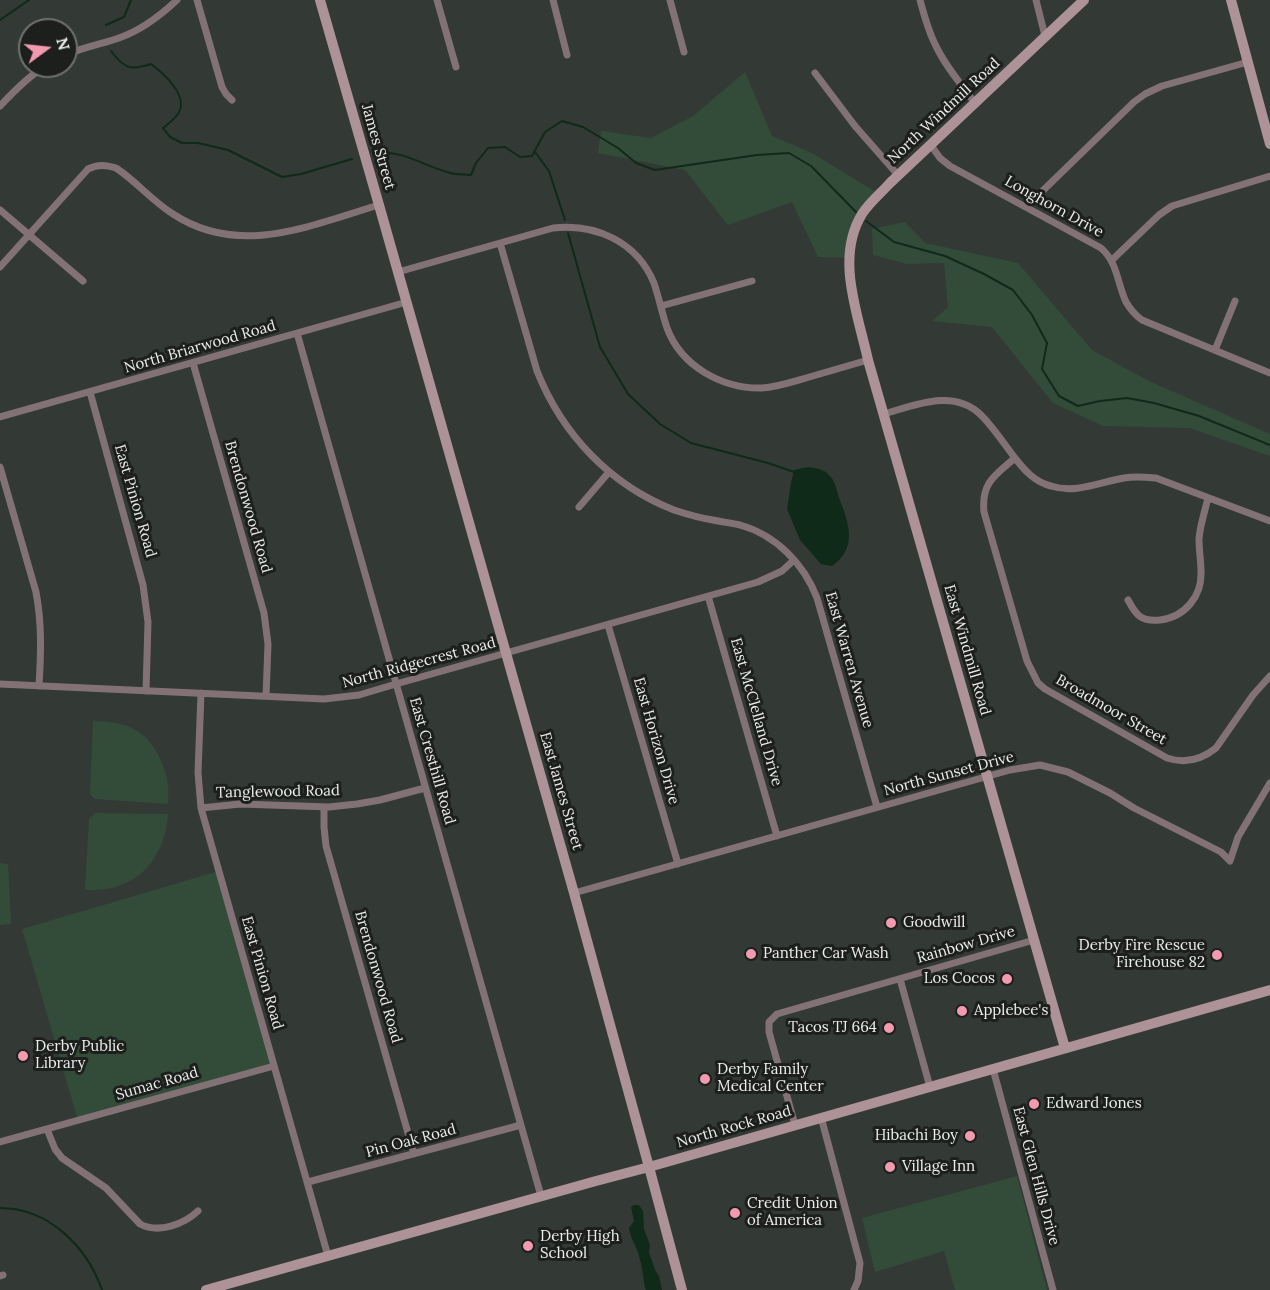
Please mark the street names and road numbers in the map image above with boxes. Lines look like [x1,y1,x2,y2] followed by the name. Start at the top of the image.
[884,54,1004,168] street label: North Windmill Road
[357,102,399,192] street label: James Street
[1002,172,1106,242] street label: Longhorn Drive
[122,317,278,377] street label: North Briarwood Road
[221,439,275,575] street label: Brendonwood Road
[110,442,160,560] street label: East Pinion Road
[940,583,994,717] street label: East Windmill Road
[821,590,877,730] street label: East Warren Avenue
[340,634,498,692] street label: North Ridgecrest Road
[726,636,786,788] street label: East McClelland Drive
[1052,671,1170,749] street label: Broadmoor Street
[629,675,683,807] street label: East Horizon Drive
[405,695,459,827] street label: East Cresthill Road
[536,730,586,852] street label: East James Street
[882,748,1016,800] street label: North Sunset Drive
[216,782,340,802] street label: Tanglewood Road
[351,909,405,1045] street label: Brendonwood Road
[237,914,287,1032] street label: East Pinion Road
[915,922,1017,968] street label: Rainbow Drive
[114,1064,200,1104] street label: Sumac Road
[675,1102,793,1152] street label: North Rock Road
[1009,1105,1063,1247] street label: East Glen Hills Drive
[364,1120,458,1162] street label: Pin Oak Road

